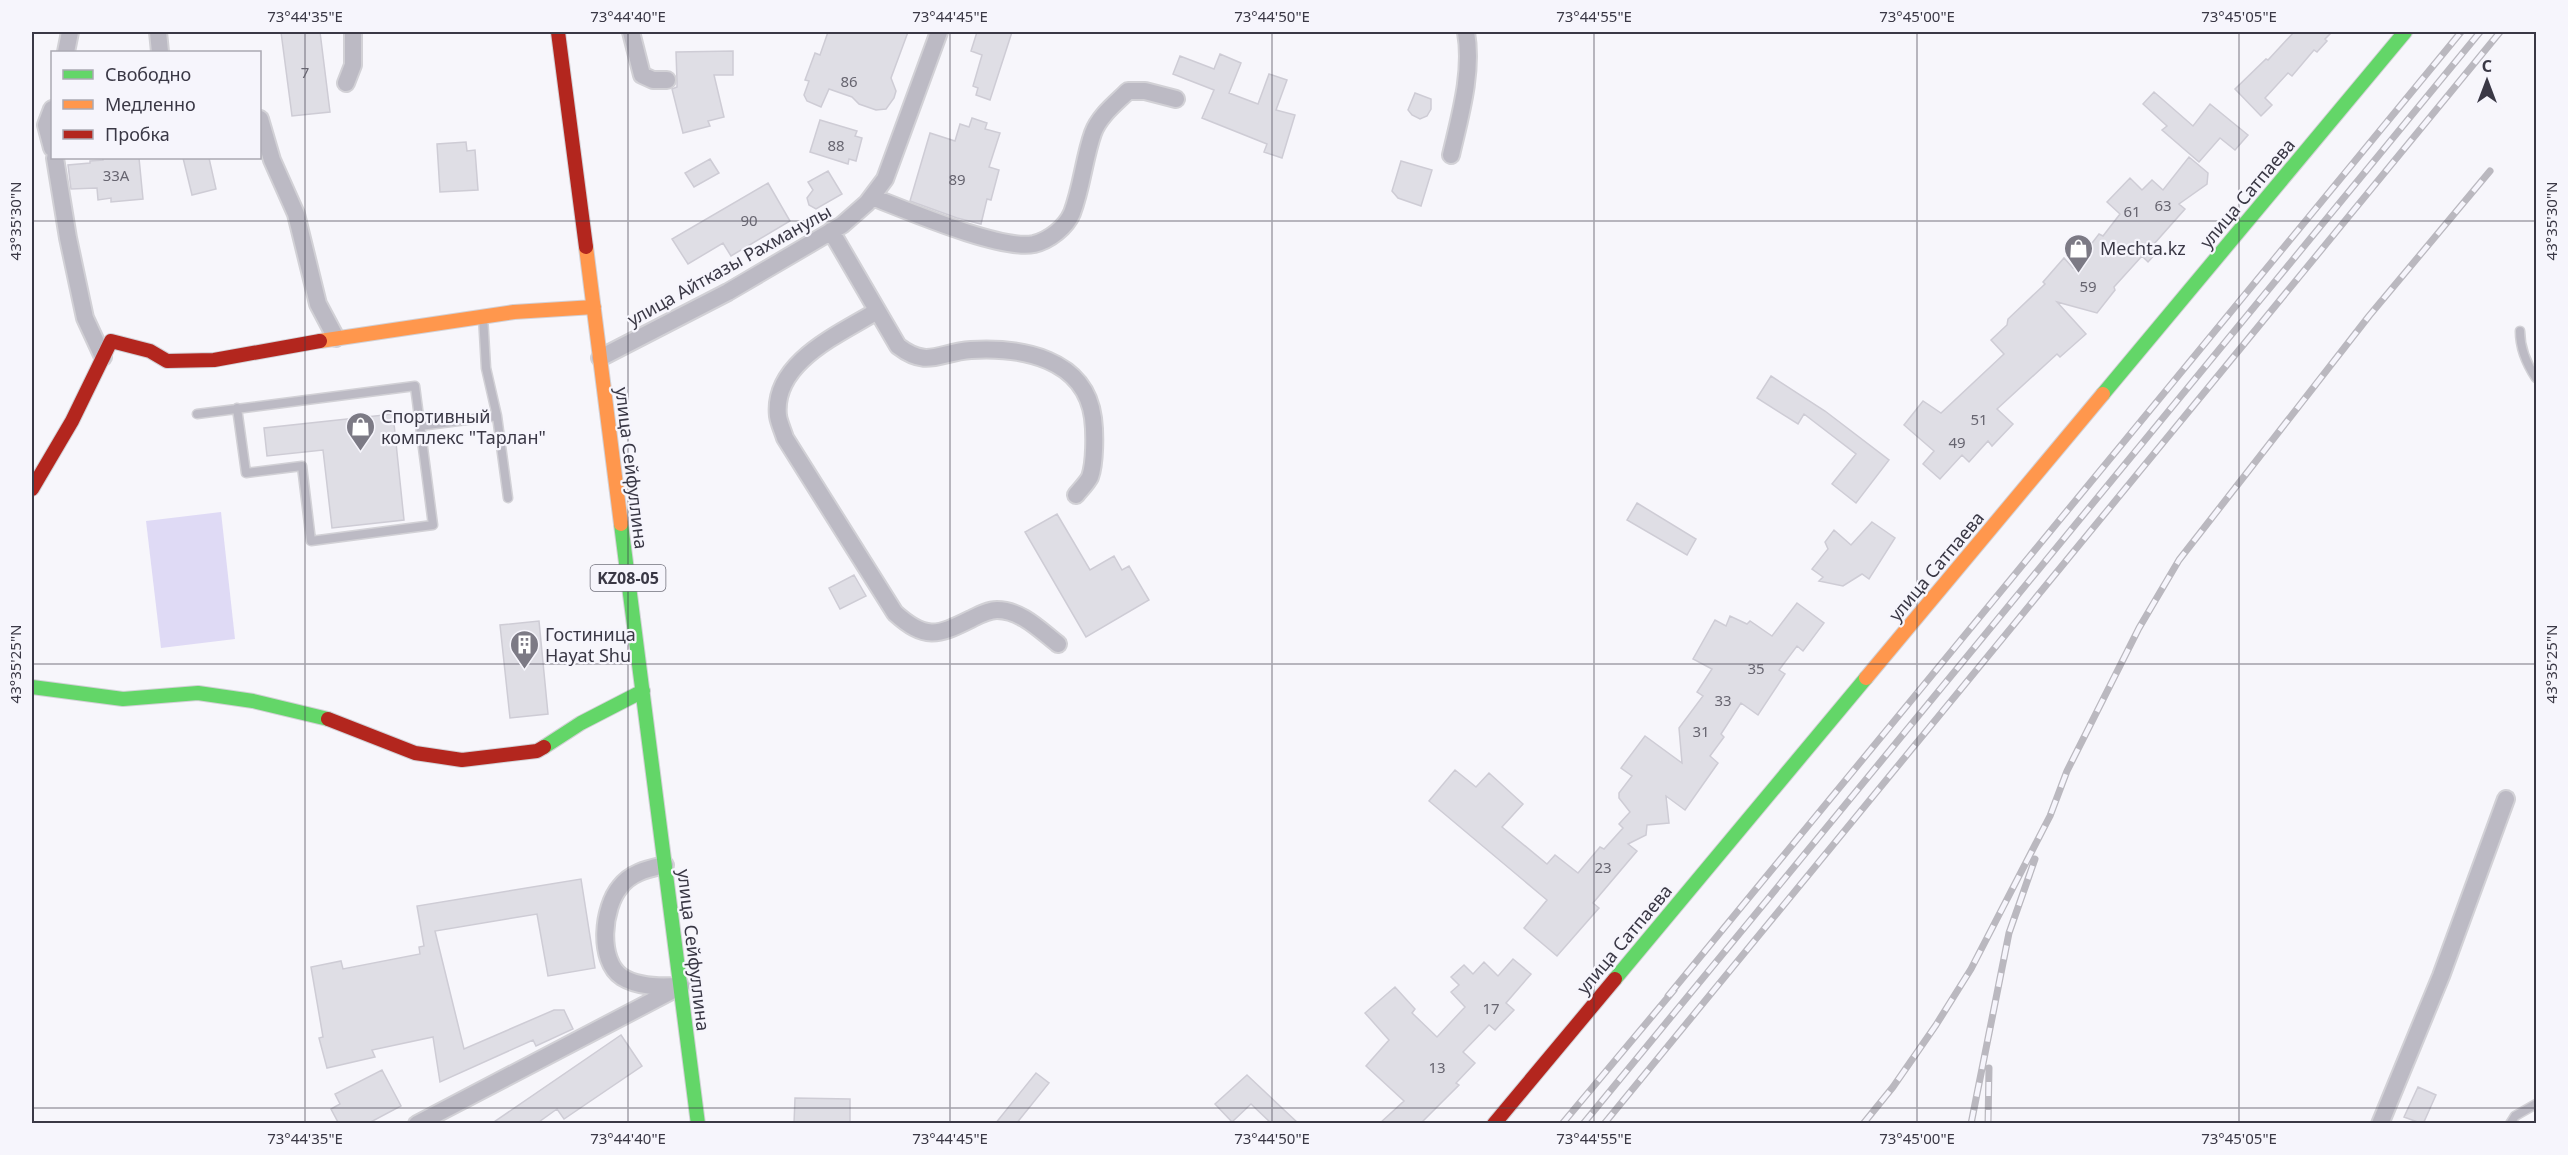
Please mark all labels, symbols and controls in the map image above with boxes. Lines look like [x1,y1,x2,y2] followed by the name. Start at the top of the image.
[267,6,343,26] text: 73°44'35"E
[590,6,666,26] text: 73°44'40"E
[912,6,988,26] text: 73°44'45"E
[1234,6,1310,26] text: 73°44'50"E
[1556,6,1632,26] text: 73°44'55"E
[1879,6,1955,26] text: 73°45'00"E
[2201,6,2277,26] text: 73°45'05"E
[51,51,261,159] legend
[2457,51,2517,111] north arrow
[2482,55,2492,77] text: С
[105,62,191,86] text: Свободно
[301,62,309,82] house number: 7
[840,71,858,91] house number: 86
[105,92,196,116] text: Медленно
[105,122,170,146] text: Пробка
[2194,133,2300,253] street label: улица Сатпаева
[827,135,845,155] house number: 88
[103,165,130,185] house number: 33А
[948,169,966,189] house number: 89
[5,182,25,260] text: 43°35'30"N
[2541,182,2561,260] text: 43°35'30"N
[2154,195,2172,215] house number: 63
[623,199,835,331] street label: улица Айтказы Рахманулы
[2123,201,2141,221] house number: 61
[740,210,758,230] house number: 90
[2063,232,2095,274] shop icon: Mechta.kz
[2100,236,2186,260] place label: Mechta.kz
[2079,276,2097,296] house number: 59
[610,386,654,550] street label: улица Сейфуллина
[381,404,546,449] place label: Спортивный комплекс "Тарлан"
[1970,409,1988,429] house number: 51
[344,410,376,452] shop icon: Спортивный комплекс "Тарлан"
[1948,432,1966,452] house number: 49
[1883,506,1989,626] street label: улица Сатпаева
[590,565,666,591] road number: KZ08-05
[545,622,636,667] place label: Гостиница Hayat Shu
[5,625,25,703] text: 43°35'25"N
[2541,625,2561,703] text: 43°35'25"N
[508,628,540,670] building icon: Гостиница Hayat Shu
[1747,658,1765,678] house number: 35
[1714,690,1732,710] house number: 33
[1692,721,1710,741] house number: 31
[1594,857,1612,877] house number: 23
[672,868,716,1032] street label: улица Сейфуллина
[1571,879,1677,999] street label: улица Сатпаева
[1482,998,1500,1018] house number: 17
[1428,1057,1446,1077] house number: 13
[267,1128,343,1148] text: 73°44'35"E
[590,1128,666,1148] text: 73°44'40"E
[912,1128,988,1148] text: 73°44'45"E
[1234,1128,1310,1148] text: 73°44'50"E
[1556,1128,1632,1148] text: 73°44'55"E
[1879,1128,1955,1148] text: 73°45'00"E
[2201,1128,2277,1148] text: 73°45'05"E

